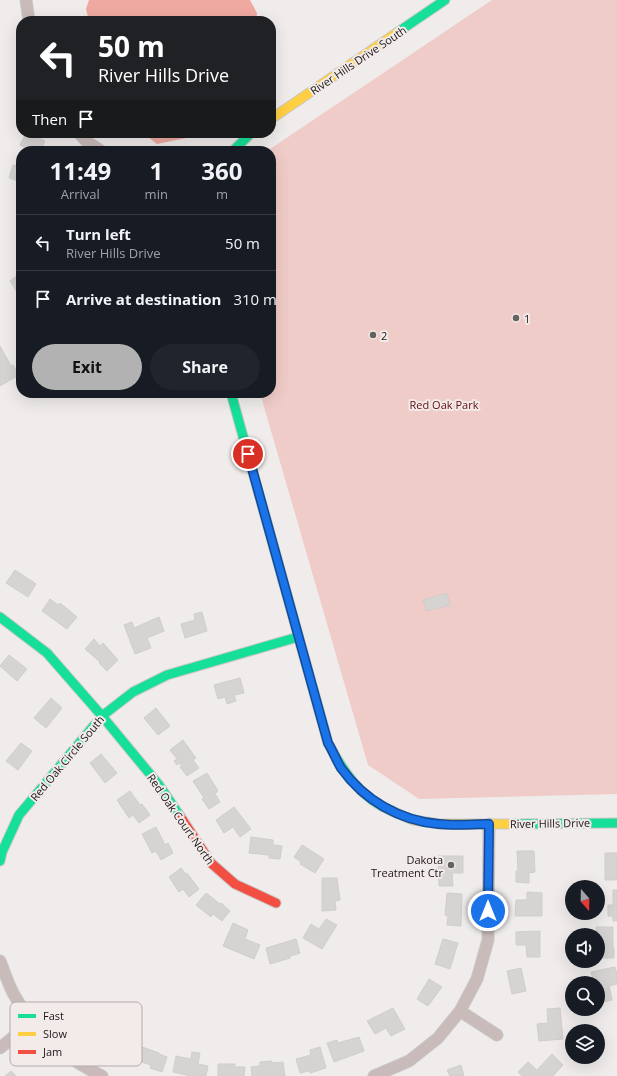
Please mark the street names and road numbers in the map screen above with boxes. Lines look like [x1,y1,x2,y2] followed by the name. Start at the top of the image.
[307,22,409,98] street label: River Hills Drive South
[27,712,107,804] street label: Red Oak Circle South
[144,771,218,867] street label: Red Oak Court North
[510,815,590,831] street label: River Hills Drive

